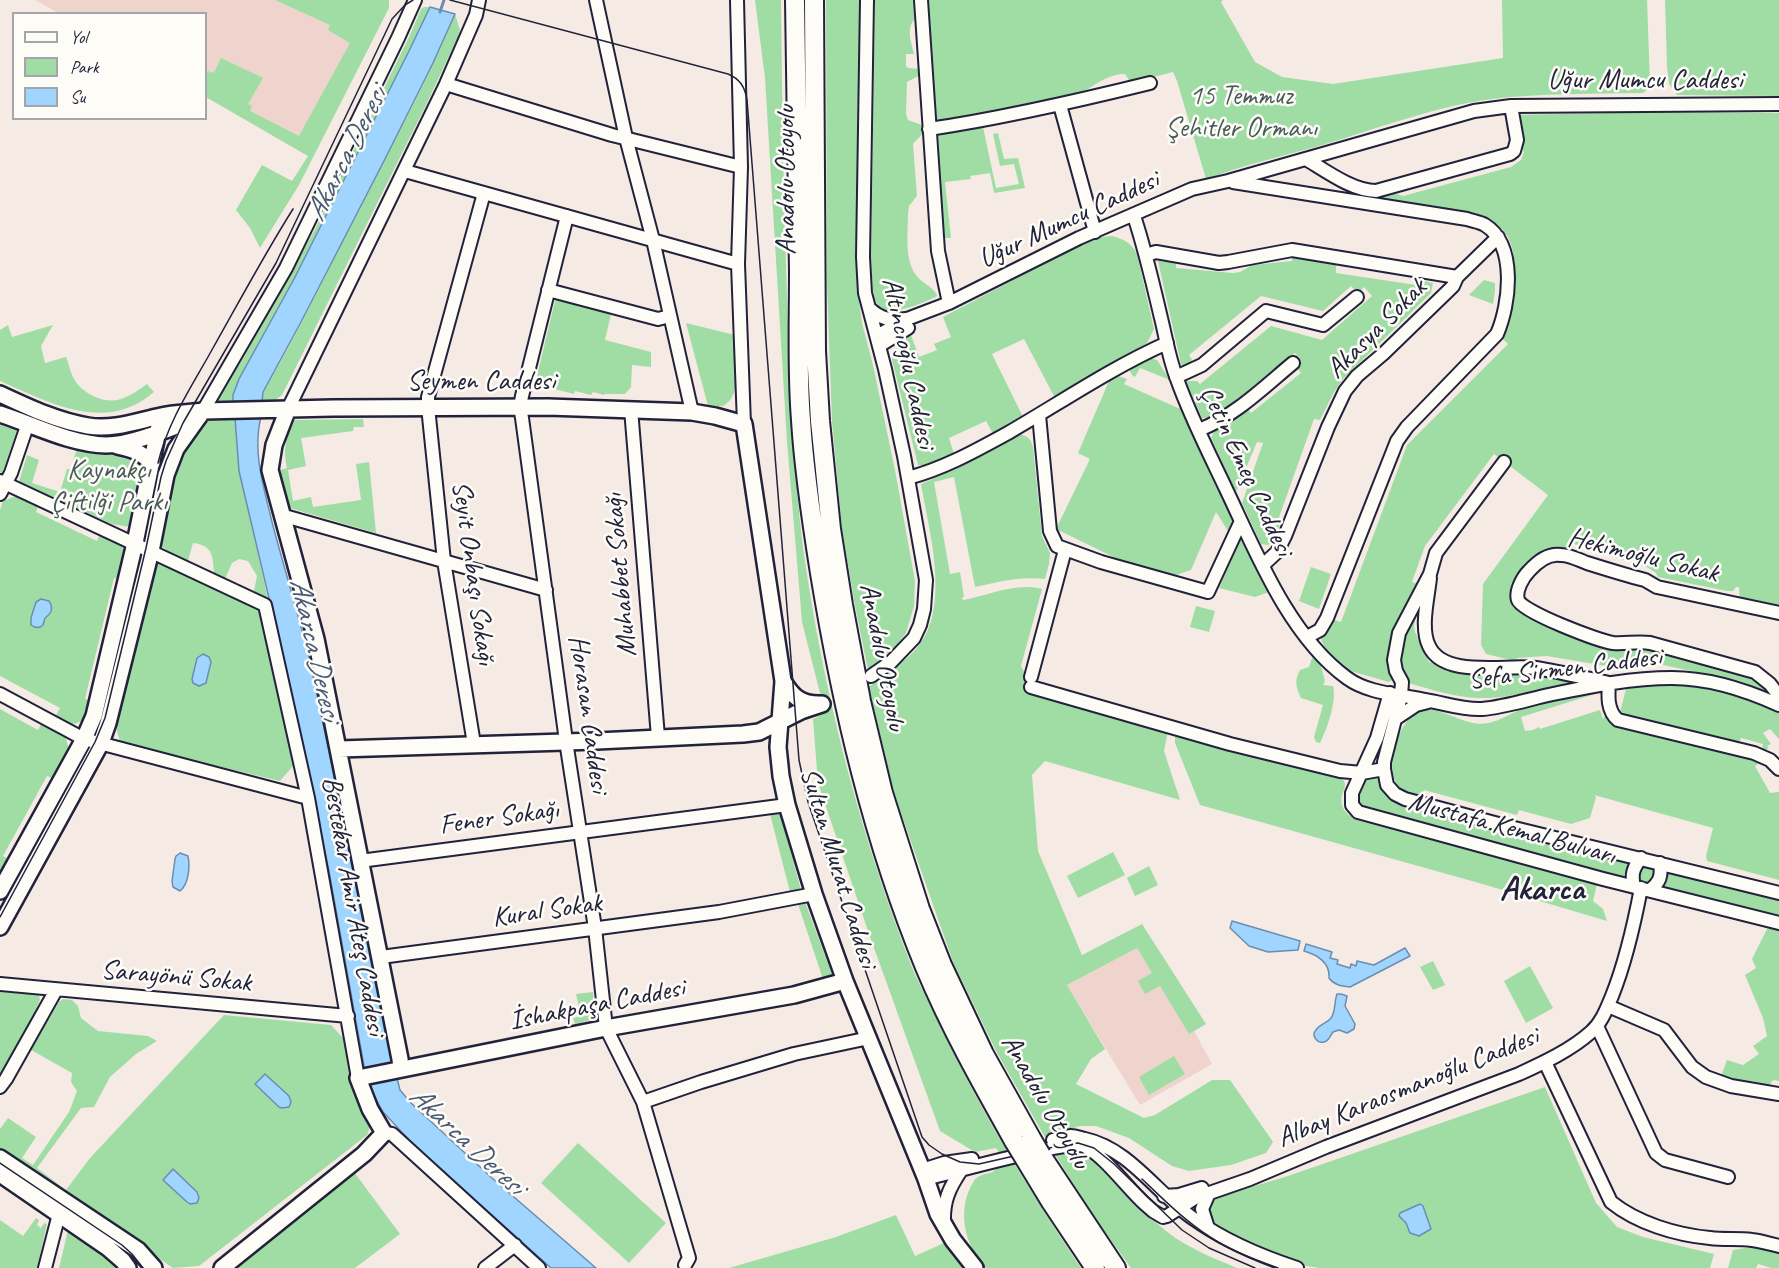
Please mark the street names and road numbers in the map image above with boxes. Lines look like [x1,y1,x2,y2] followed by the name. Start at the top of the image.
[1548,64,1742,98] street label: Uğur Mumcu Caddesi
[770,105,804,255] street label: Anadolu Otoyolu
[974,164,1164,276] street label: Uğur Mumcu Caddesi
[1320,272,1434,386] street label: Akasya Sokak
[873,274,943,452] street label: Altıncıoğlu Caddesi
[407,365,555,399] street label: Seymen Caddesi
[1192,380,1300,562] street label: Çetin Emeç Caddesi
[443,479,503,667] street label: Seyit Onbaşı Sokağı
[597,492,645,658] street label: Muhabbet Sokağı
[1564,521,1722,591] street label: Hekimoğlu Sokak
[851,580,913,734] street label: Anadolu Otoyolu
[560,633,616,795] street label: Horasan Caddesi
[1466,640,1664,698] street label: Sefa Sirmen Caddesi
[792,764,884,972] street label: Sultan Murat Caddesi
[314,774,392,1038] street label: Bestekar Amir Ateş Caddesi
[1405,785,1619,873] street label: Mustafa Kemal Bulvarı
[437,793,561,843] street label: Fener Sokağı
[490,887,604,935] street label: Kural Sokak
[99,954,253,1000] street label: Sarayönü Sokak
[507,972,687,1038] street label: İshakpaşa Caddesi
[1272,1020,1544,1156] street label: Albay Karaosmanoğlu Caddesi
[993,1029,1097,1175] street label: Anadolu Otoyolu

